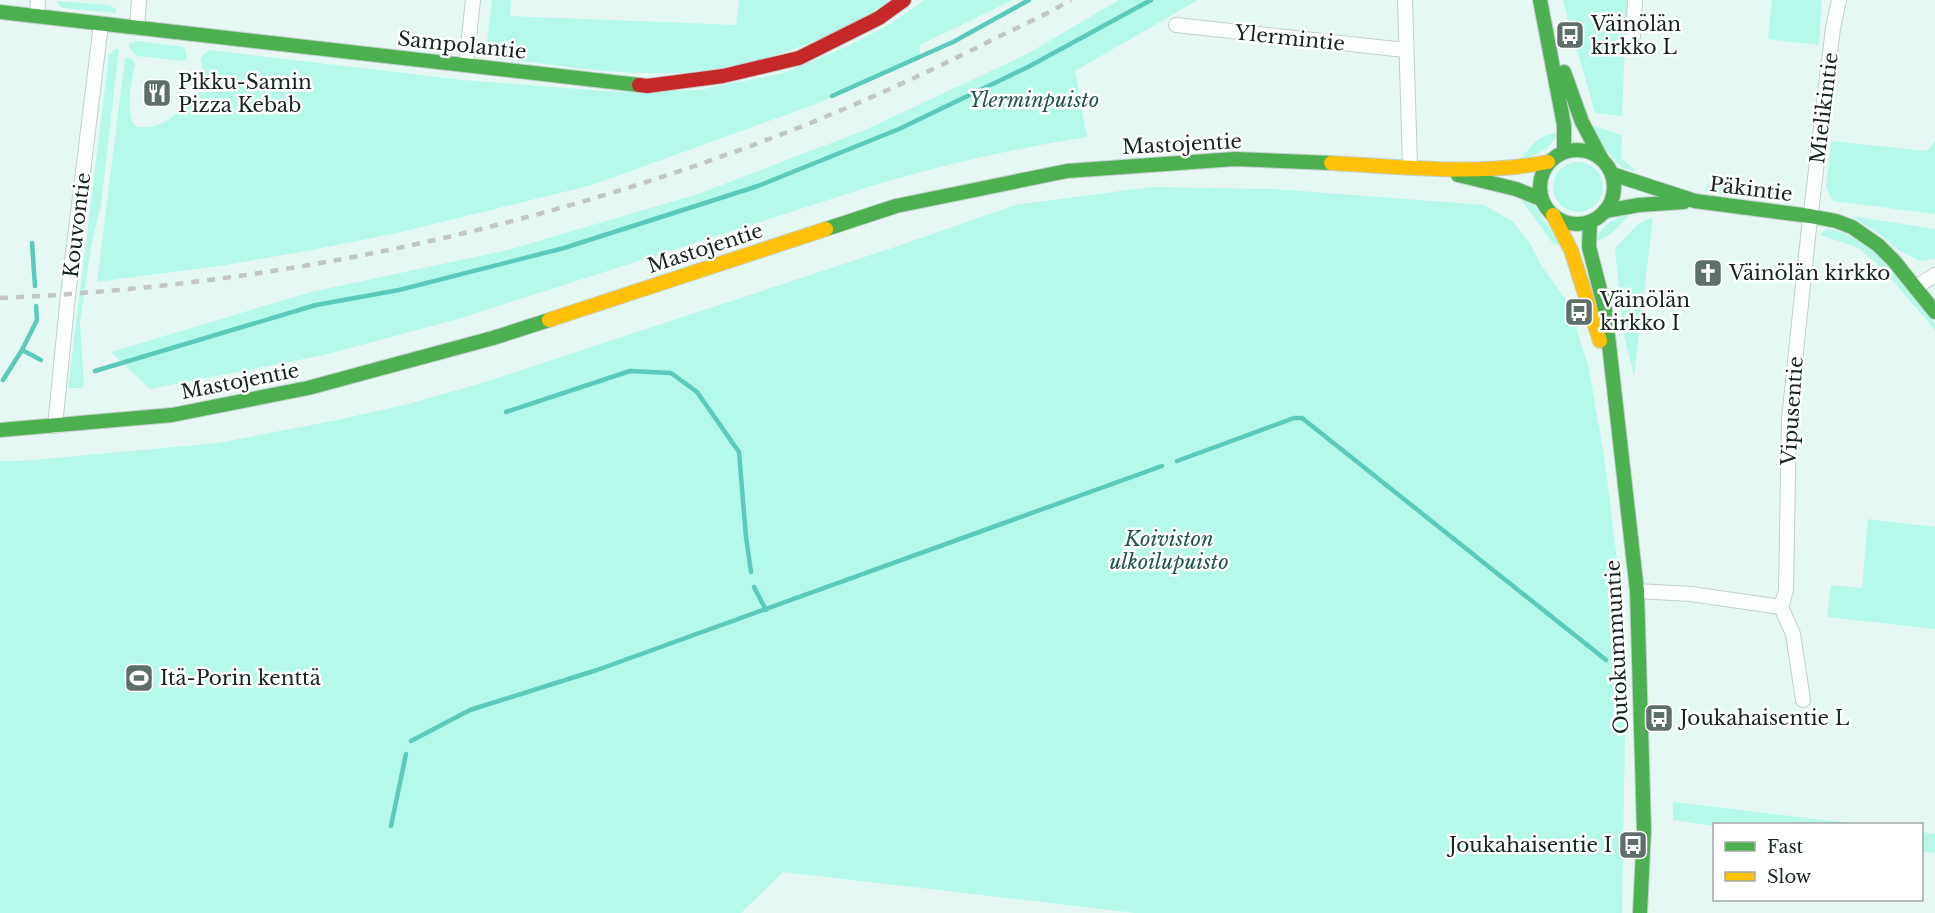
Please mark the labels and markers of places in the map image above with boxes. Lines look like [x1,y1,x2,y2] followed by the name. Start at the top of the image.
[1590,12,1681,59] place label: Väinölän kirkko L
[1554,19,1586,51] bus stop icon: Väinölän kirkko L
[178,70,312,117] place label: Pikku-Samin Pizza Kebab
[141,77,173,109] restaurant icon: Pikku-Samin Pizza Kebab
[1692,257,1724,289] church icon: Väinölän kirkko
[1728,261,1890,285] place label: Väinölän kirkko
[1599,288,1690,335] place label: Väinölän kirkko I
[1563,296,1595,328] bus stop icon: Väinölän kirkko I
[123,662,155,694] sports icon: Itä-Porin kenttä
[160,666,322,690] place label: Itä-Porin kenttä
[1643,702,1675,734] bus stop icon: Joukahaisentie L
[1677,706,1850,730] place label: Joukahaisentie L
[1617,829,1649,861] bus stop icon: Joukahaisentie I
[1446,833,1612,857] place label: Joukahaisentie I

